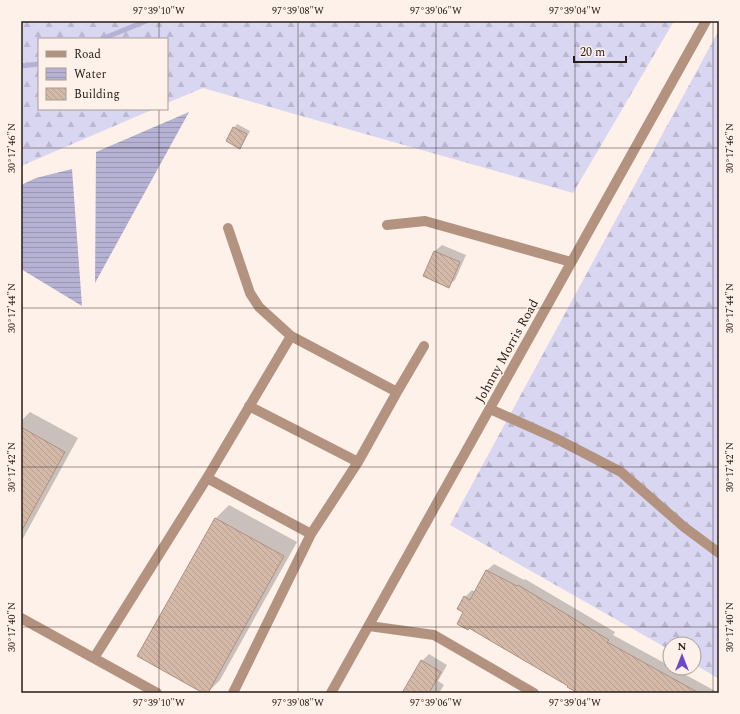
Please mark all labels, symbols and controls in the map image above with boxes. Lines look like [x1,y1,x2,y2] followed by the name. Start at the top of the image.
[133,3,185,19] text: 97°39'10"W
[272,3,324,19] text: 97°39'08"W
[410,3,462,19] text: 97°39'06"W
[549,3,601,19] text: 97°39'04"W
[38,38,168,110] legend
[574,38,626,64] scale bar
[580,43,605,62] text: 20 m
[74,45,101,64] text: Road
[74,65,106,84] text: Water
[74,85,120,104] text: Building
[4,123,20,173] text: 30°17'46"N
[722,123,738,173] text: 30°17'46"N
[4,283,20,333] text: 30°17'44"N
[722,283,738,333] text: 30°17'44"N
[470,295,544,407] street label: Johnny Morris Road
[4,442,20,492] text: 30°17'42"N
[722,442,738,492] text: 30°17'42"N
[4,602,20,652] text: 30°17'40"N
[722,602,738,652] text: 30°17'40"N
[662,636,702,676] north arrow
[678,638,687,655] text: N
[133,695,185,711] text: 97°39'10"W
[272,695,324,711] text: 97°39'08"W
[410,695,462,711] text: 97°39'06"W
[549,695,601,711] text: 97°39'04"W

